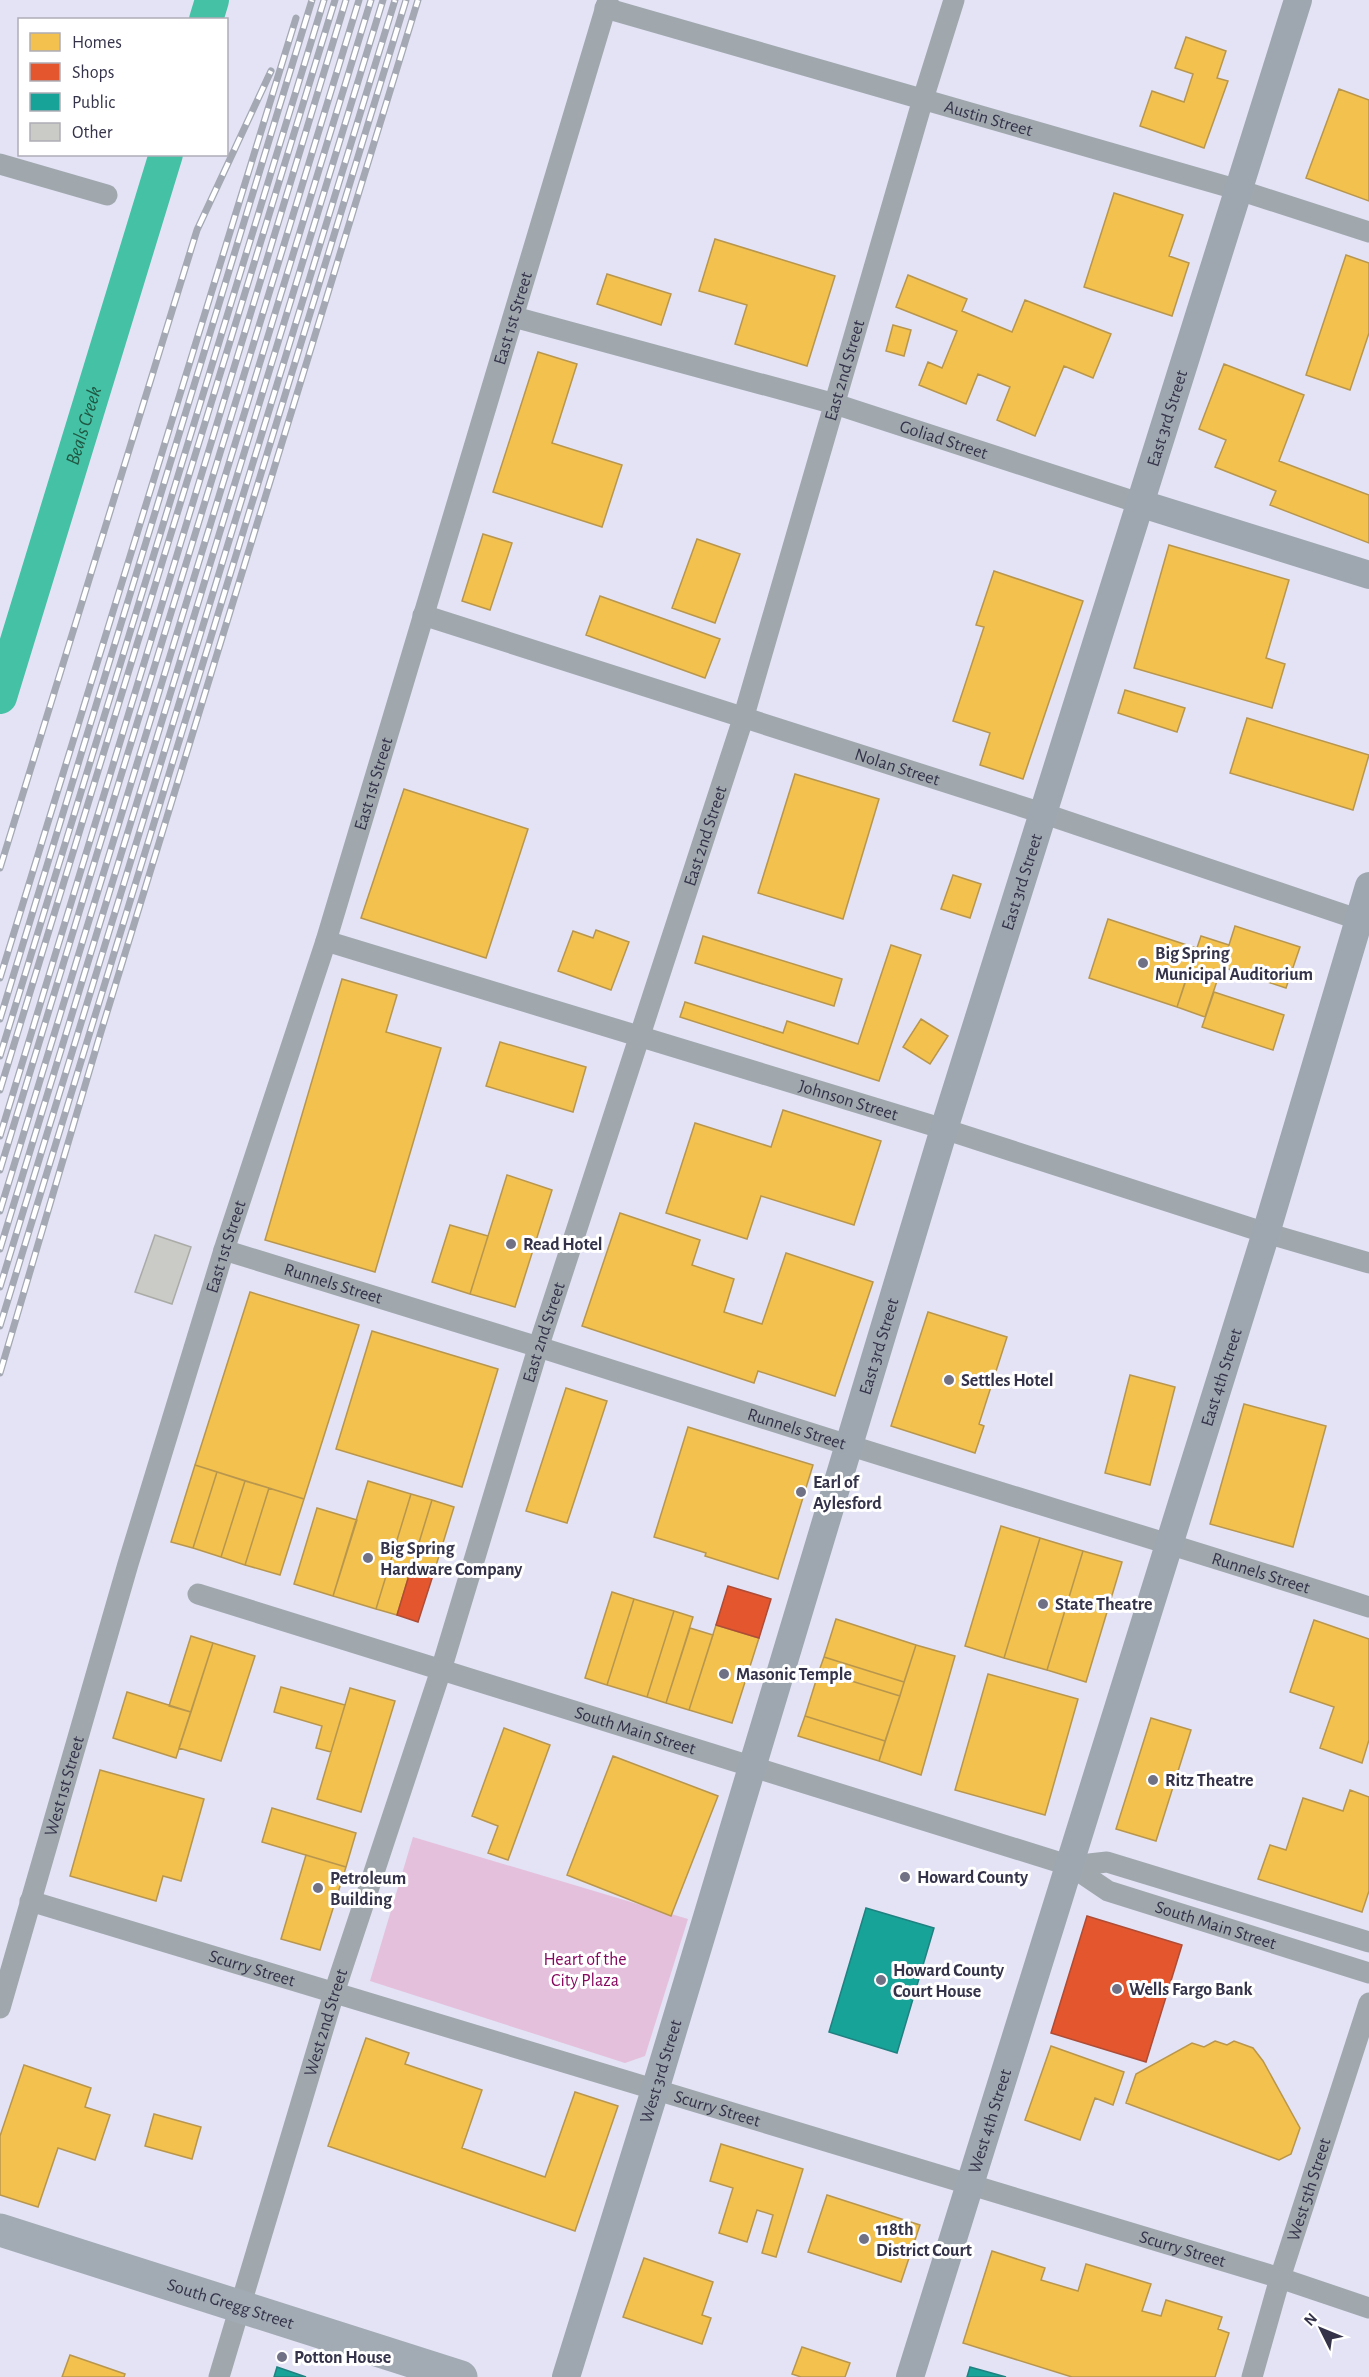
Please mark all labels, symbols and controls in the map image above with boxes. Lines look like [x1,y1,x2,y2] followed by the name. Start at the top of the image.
[18,18,228,156] legend
[72,34,122,52] text: Homes
[72,64,114,82] text: Shops
[72,94,115,112] text: Public
[942,98,1035,140] street label: Austin Street
[72,124,113,142] text: Other
[491,270,536,367] street label: East 1st Street
[822,318,868,423] street label: East 2nd Street
[1144,368,1191,469] street label: East 3rd Street
[63,384,105,467] water label: Beals Creek
[897,418,990,463] street label: Goliad Street
[352,735,397,833] street label: East 1st Street
[852,746,942,790] street label: Nolan Street
[681,784,731,889] street label: East 2nd Street
[999,832,1046,933] street label: East 3rd Street
[1155,945,1313,984] place label: Big Spring Municipal Auditorium
[1136,956,1150,970] marker: Big Spring Municipal Auditorium
[796,1077,900,1124] street label: Johnson Street
[203,1198,250,1295] street label: East 1st Street
[523,1236,603,1254] place label: Read Hotel
[504,1237,518,1251] marker: Read Hotel
[282,1261,384,1308] street label: Runnels Street
[520,1280,569,1385] street label: East 2nd Street
[857,1296,903,1397] street label: East 3rd Street
[1198,1326,1246,1429] street label: East 4th Street
[961,1372,1053,1390] place label: Settles Hotel
[942,1373,956,1387] marker: Settles Hotel
[745,1406,848,1454] street label: Runnels Street
[813,1474,882,1513] place label: Earl of Aylesford
[794,1485,808,1499] marker: Earl of Aylesford
[380,1540,523,1579] place label: Big Spring Hardware Company
[1209,1550,1312,1598] street label: Runnels Street
[361,1551,375,1565] marker: Big Spring Hardware Company
[1055,1596,1153,1614] place label: State Theatre
[1036,1597,1050,1611] marker: State Theatre
[736,1666,852,1684] place label: Masonic Temple
[717,1667,731,1681] marker: Masonic Temple
[572,1704,698,1759] street label: South Main Street
[42,1734,88,1838] street label: West 1st Street
[1165,1772,1253,1790] place label: Ritz Theatre
[1146,1773,1160,1787] marker: Ritz Theatre
[917,1869,1029,1887] place label: Howard County
[330,1870,406,1909] place label: Petroleum Building
[898,1870,912,1884] marker: Howard County
[311,1881,325,1895] marker: Petroleum Building
[1153,1898,1278,1953] street label: South Main Street
[207,1947,297,1990] street label: Scurry Street
[543,1951,627,1990] park label: Heart of the City Plaza
[893,1962,1005,2001] place label: Howard County Court House
[302,1967,351,2079] street label: West 2nd Street
[874,1973,888,1987] marker: Howard County Court House
[1129,1981,1252,1999] place label: Wells Fargo Bank
[1110,1982,1124,1996] marker: Wells Fargo Bank
[637,2018,686,2125] street label: West 3rd Street
[966,2067,1015,2176] street label: West 4th Street
[672,2088,763,2131] street label: Scurry Street
[1285,2136,1335,2243] street label: West 5th Street
[876,2221,972,2260] place label: 118th District Court
[1137,2228,1228,2271] street label: Scurry Street
[857,2232,871,2246] marker: 118th District Court
[165,2276,296,2333] street label: South Gregg Street
[1291,2299,1351,2359] north arrow
[1301,2310,1320,2329] text: N
[294,2349,391,2367] place label: Potton House
[275,2350,289,2364] marker: Potton House

